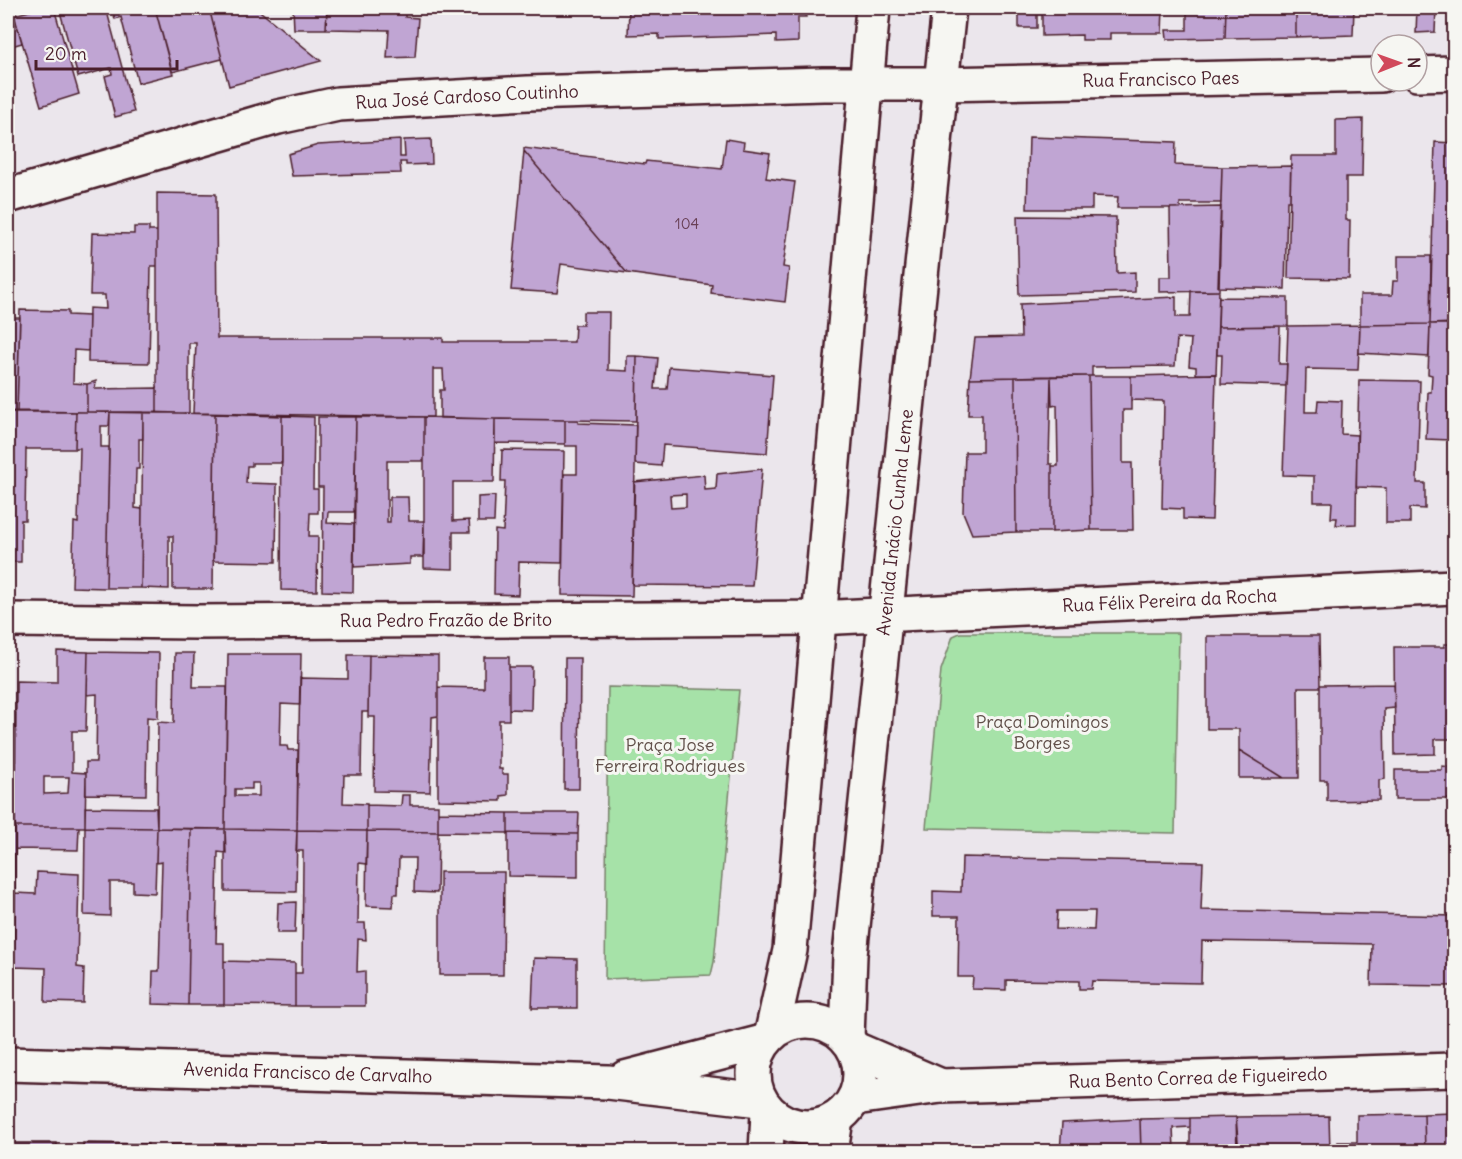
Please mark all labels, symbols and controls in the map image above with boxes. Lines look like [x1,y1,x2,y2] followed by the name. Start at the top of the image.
[36,33,177,71] scale bar
[1369,33,1429,93] north arrow
[45,42,87,65] text: 20 m
[1404,57,1424,68] text: N
[1082,66,1240,92] street label: Rua Francisco Paes
[355,79,579,114] street label: Rua José Cardoso Coutinho
[675,214,700,233] house number: 104
[871,408,918,637] street label: Avenida Inácio Cunha Leme
[1062,584,1278,617] street label: Rua Félix Pereira da Rocha
[340,608,552,632] street label: Rua Pedro Frazão de Brito
[975,710,1109,754] park label: Praça Domingos Borges
[595,733,745,777] park label: Praça Jose Ferreira Rodrigues
[183,1057,433,1088] street label: Avenida Francisco de Carvalho
[1068,1062,1328,1093] street label: Rua Bento Correa de Figueiredo

